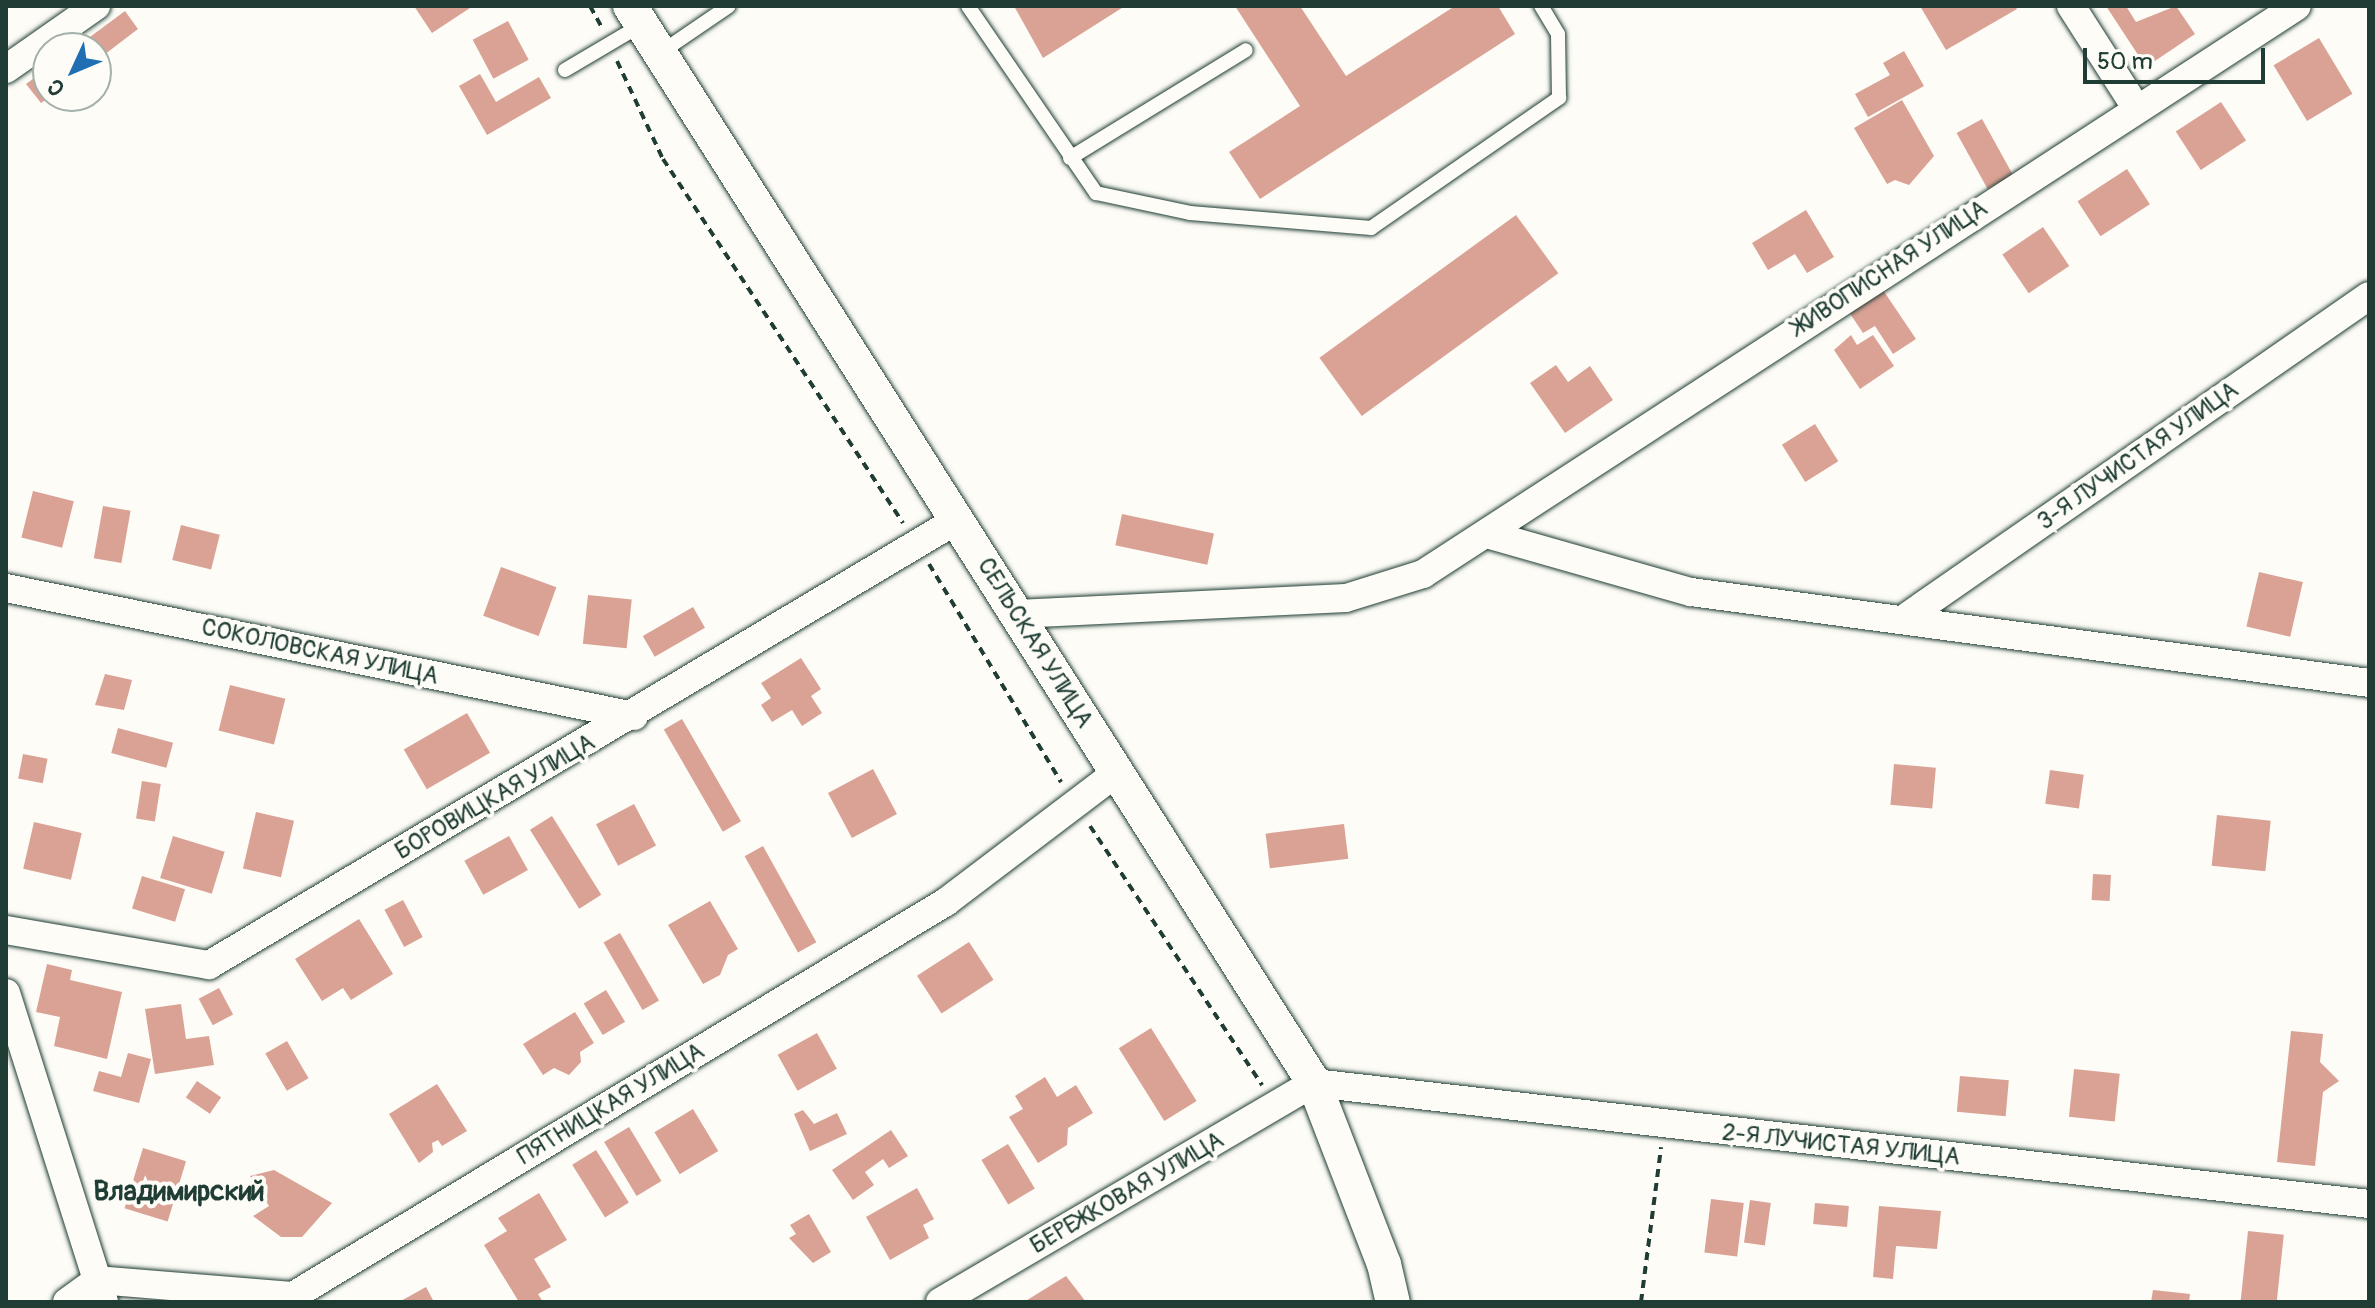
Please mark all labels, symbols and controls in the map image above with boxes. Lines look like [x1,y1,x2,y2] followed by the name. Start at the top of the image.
[32,32,112,112] north arrow
[2087,32,2269,82] scale bar
[2097,47,2153,76] text: 50 m
[41,73,71,102] text: С
[1787,194,1993,342] street label: ЖИВОПИСНАЯ УЛИЦА
[2032,376,2244,536] street label: 3-Я ЛУЧИСТАЯ УЛИЦА
[971,553,1099,733] street label: СЕЛЬСКАЯ УЛИЦА
[199,613,441,691] street label: СОКОЛОВСКАЯ УЛИЦА
[390,728,600,866] street label: БОРОВИЦКАЯ УЛИЦА
[512,1037,710,1171] street label: ПЯТНИЦКАЯ УЛИЦА
[1721,1118,1961,1172] street label: 2-Я ЛУЧИСТАЯ УЛИЦА
[1025,1126,1229,1260] street label: БЕРЕЖКОВАЯ УЛИЦА
[93,1175,265,1209] district label: Владимирский

